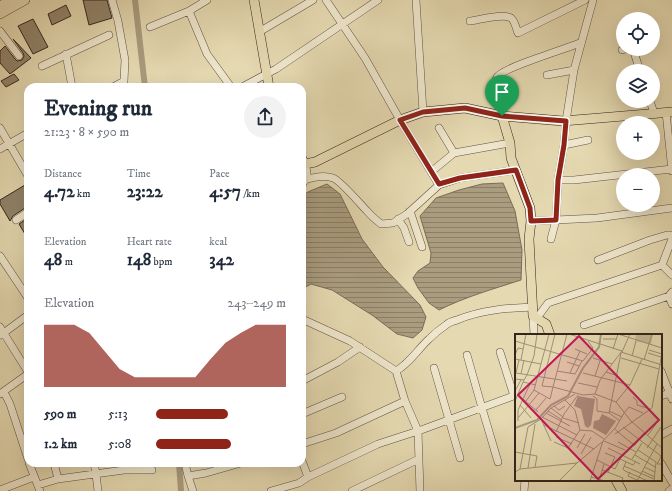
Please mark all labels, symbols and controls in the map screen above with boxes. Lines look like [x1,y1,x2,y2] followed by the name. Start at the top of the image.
[616,12,660,212] map controls
[616,12,660,56] button: locate
[616,64,660,108] button: layers
[485,75,519,116] pin
[491,81,513,103] icon: arrive
[44,95,152,122] text: Evening run
[244,96,286,138] button: share
[616,116,660,160] button: +
[44,124,129,140] text: 21:23 · 8 × 590 m
[44,167,82,181] text: Distance
[127,167,151,181] text: Time
[209,167,230,181] text: Pace
[616,168,660,212] button: −
[44,181,75,203] text: 4.72
[127,181,162,203] text: 23:22
[209,181,241,203] text: 4:57
[75,187,91,201] text: km
[241,187,260,201] text: /km
[44,235,87,249] text: Elevation
[127,235,172,249] text: Heart rate
[209,235,227,249] text: kcal
[44,249,62,271] text: 48
[127,249,151,271] text: 148
[209,249,234,271] text: 342
[62,255,73,269] text: m
[151,255,173,269] text: bpm
[44,295,94,311] text: Elevation
[228,295,286,311] text: 243–249 m
[515,334,662,481] inset map
[44,406,77,422] text: 590 m
[108,406,127,422] text: 5:13
[44,436,77,452] text: 1.2 km
[108,436,131,452] text: 5:08

